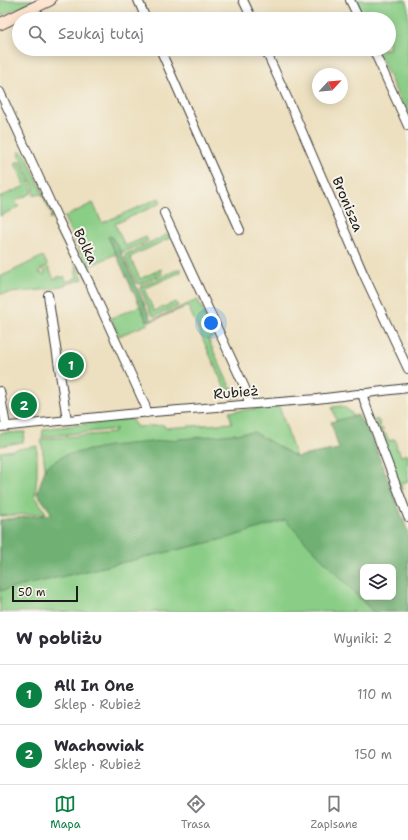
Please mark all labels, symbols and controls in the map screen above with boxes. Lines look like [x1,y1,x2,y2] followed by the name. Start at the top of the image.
[12,12,396,56] search box
[26,23,48,45] icon: search
[58,24,144,44] text: Szukaj tutaj
[312,68,348,104] north arrow
[328,174,368,235] street label: Bronisza
[70,225,102,267] street label: Bolka
[201,313,221,333] your location
[58,350,84,380] pin: 1
[213,381,259,403] street label: Rubież
[11,390,37,420] pin: 2
[360,564,396,600] map controls
[360,564,396,600] button: layers
[12,584,78,603] scale bar
[18,585,46,600] text: 50 m
[16,627,102,649] text: W pobliżu
[333,630,392,647] text: Wyniki: 2
[54,676,134,696] text: All In One
[26,686,32,703] text: 1
[357,686,392,703] text: 110 m
[54,696,142,713] text: Sklep · Rubież
[54,736,144,756] text: Wachowiak
[24,746,34,763] text: 2
[354,746,392,763] text: 150 m
[54,756,142,773] text: Sklep · Rubież
[50,793,81,832] tab: Mapa
[181,793,210,832] tab: Trasa
[311,793,358,832] tab: Zapisane

